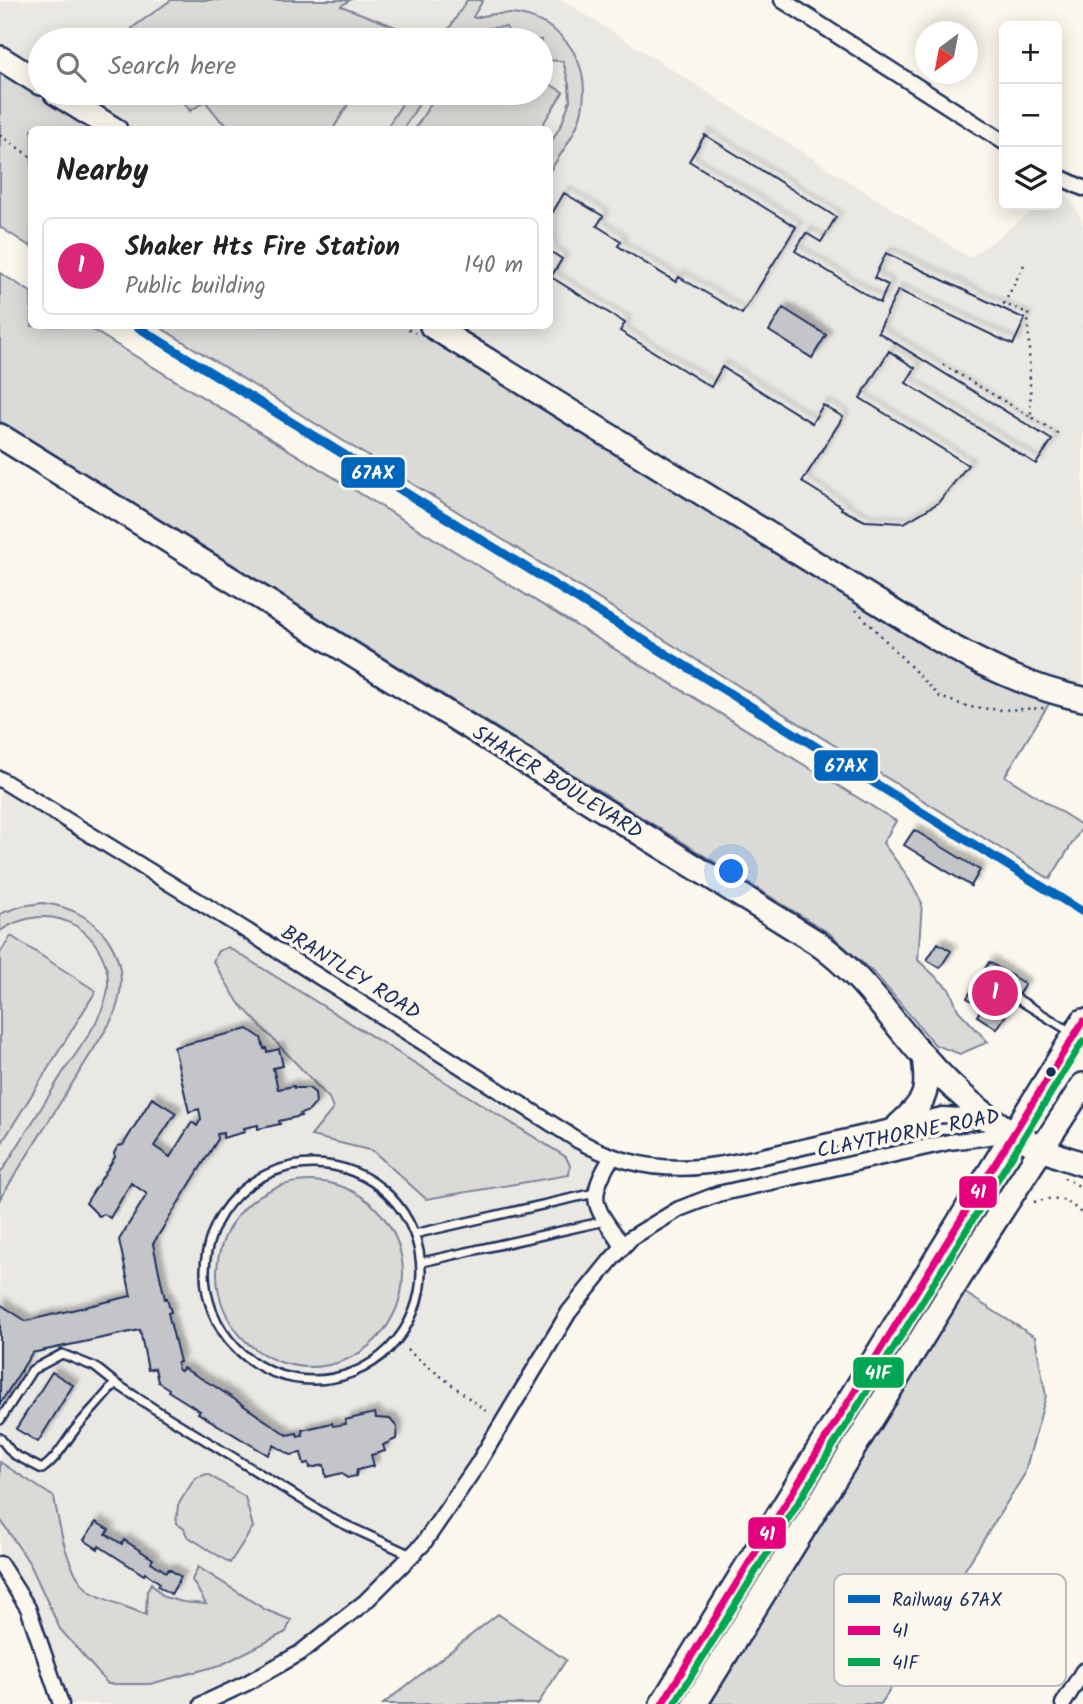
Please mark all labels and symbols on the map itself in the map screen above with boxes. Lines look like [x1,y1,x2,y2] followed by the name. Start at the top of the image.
[915,21,978,84] north arrow
[340,456,406,489] line badge: 67AX
[352,459,395,489] text: 67AX
[465,717,649,849] street label: SHAKER BOULEVARD
[813,749,879,782] line badge: 67AX
[825,752,868,782] text: 67AX
[714,854,748,888] your location
[274,917,427,1030] street label: BRANTLEY ROAD
[972,967,1018,1019] pin: 1
[1044,1065,1058,1079] unlabelled marker
[814,1101,1003,1168] street label: CLAYTHORNE ROAD
[958,1175,998,1209] line badge: 41
[970,1178,986,1208] text: 41
[852,1356,905,1389] line badge: 41F
[865,1359,893,1389] text: 41F
[747,1516,787,1550] line badge: 41
[759,1520,775,1550] text: 41
[834,1574,1066,1686] legend
[892,1586,1002,1616] text: Railway 67AX
[892,1617,908,1647] text: 41
[892,1649,920,1679] text: 41F

